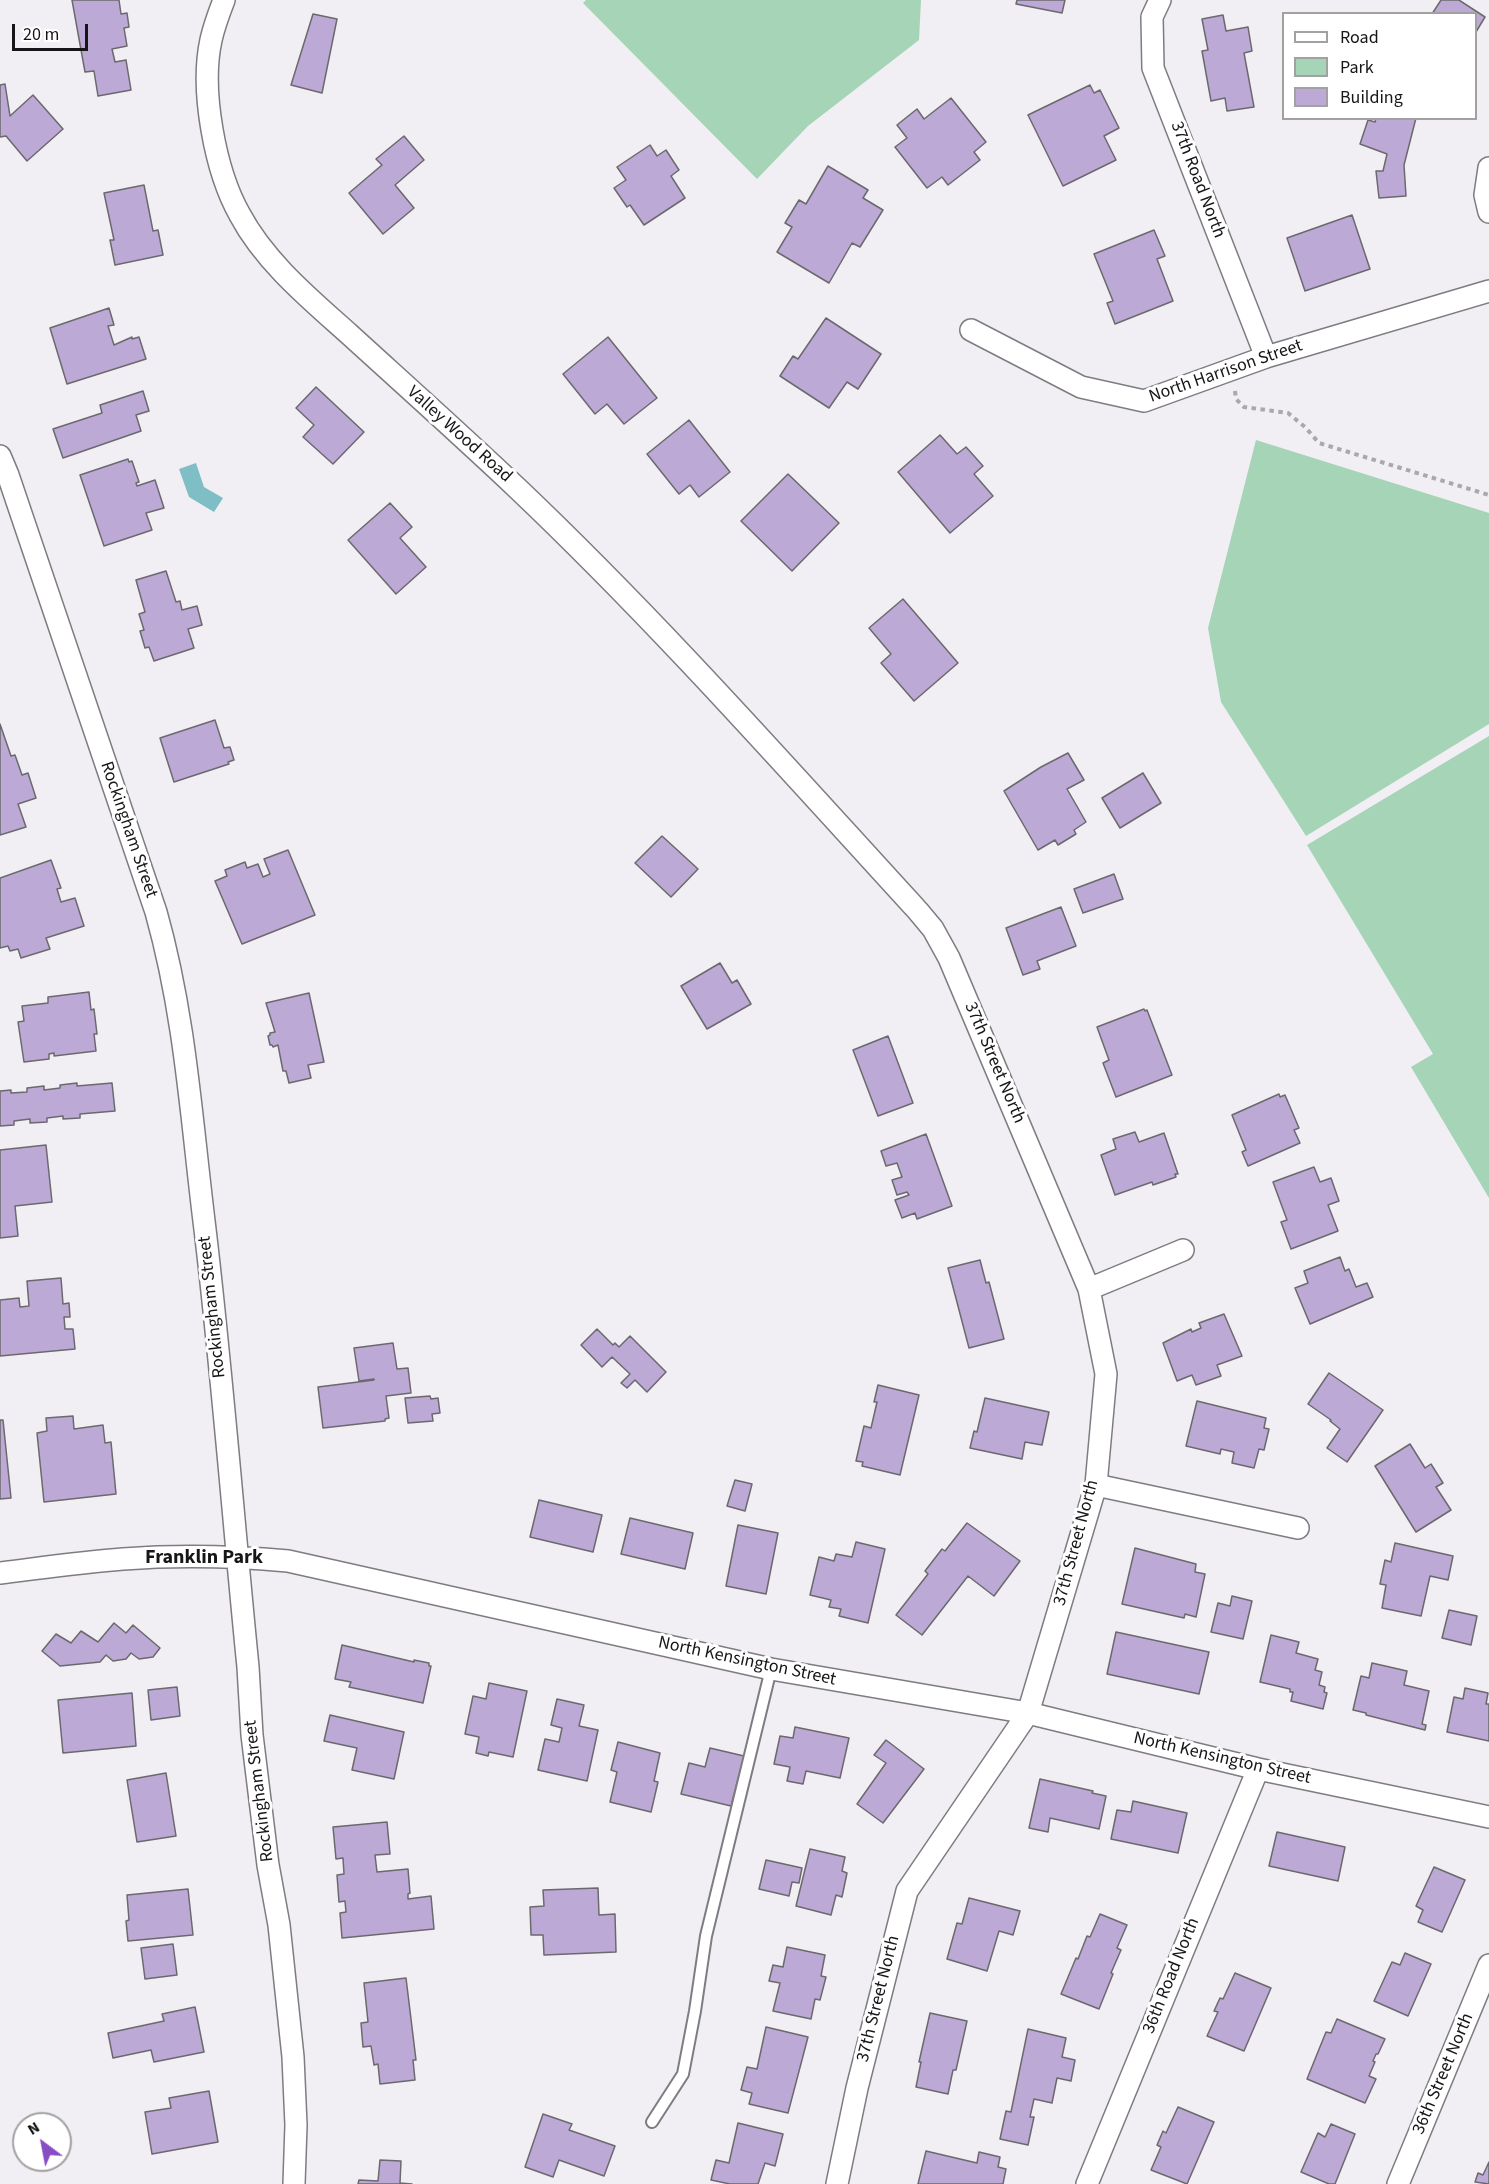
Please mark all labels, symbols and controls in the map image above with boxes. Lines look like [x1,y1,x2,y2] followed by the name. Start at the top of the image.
[15,12,92,50] scale bar
[1282,12,1477,120] legend
[23,22,59,47] text: 20 m
[1340,25,1379,50] text: Road
[1340,55,1374,80] text: Park
[1340,85,1403,110] text: Building
[1165,119,1229,241] street label: 37th Road North
[1147,336,1305,408] street label: North Harrison Street
[402,382,516,488] street label: Valley Wood Road
[95,759,161,901] street label: Rockingham Street
[959,999,1029,1127] street label: 37th Street North
[195,1235,231,1379] street label: Rockingham Street
[1050,1478,1104,1608] street label: 37th Street North
[145,1547,263,1571] district label: Franklin Park
[656,1633,838,1691] street label: North Kensington Street
[241,1719,279,1863] street label: Rockingham Street
[1131,1728,1313,1790] street label: North Kensington Street
[1139,1915,1205,2037] street label: 36th Road North
[853,1934,905,2064] street label: 37th Street North
[1409,2010,1479,2138] street label: 36th Street North
[12,2112,72,2172] north arrow
[23,2116,44,2141] text: N

